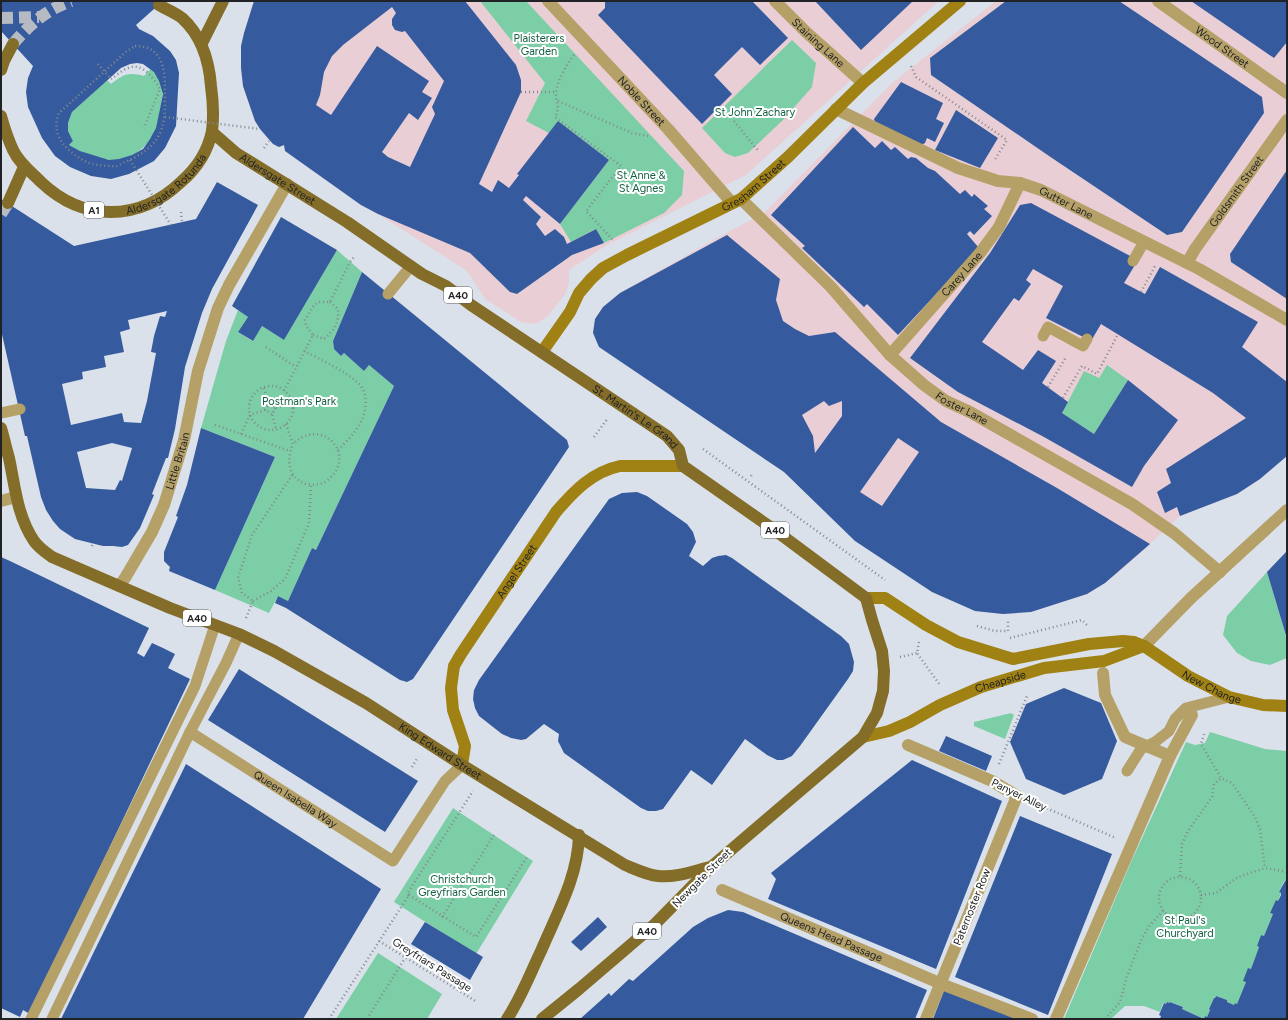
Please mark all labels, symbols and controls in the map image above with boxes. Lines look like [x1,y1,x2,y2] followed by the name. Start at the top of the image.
[789,15,847,70] street label: Staining Lane
[1193,23,1252,70] street label: Wood Street
[514,32,564,58] park label: Plaisterers Garden
[615,73,668,129] street label: Noble Street
[715,106,795,119] park label: St John Zachary
[237,150,318,207] street label: Aldersgate Street
[125,152,209,217] street label: Aldersgate Rotunda
[1206,153,1266,230] street label: Goldsmith Street
[719,156,788,214] street label: Gresham Street
[616,169,666,195] park label: St Anne & St Agnes
[1037,184,1095,222] street label: Gutter Lane
[84,202,104,218] road number: A1
[938,249,985,299] street label: Carey Lane
[444,287,472,303] road number: A40
[590,382,681,451] street label: St. Martin's Le Grand
[933,389,991,427] street label: Foster Lane
[262,395,337,408] park label: Postman's Park
[163,431,192,491] street label: Little Britain
[761,522,789,538] road number: A40
[494,542,539,601] street label: Angel Street
[183,610,211,626] road number: A40
[973,667,1027,695] street label: Cheapside
[1180,667,1243,706] street label: New Change
[397,720,484,782] street label: King Edward Street
[251,768,340,831] street label: Queen Isabella Way
[989,776,1049,814] street label: Panyer Alley
[670,846,734,910] street label: Newgate Street
[951,866,993,947] street label: Paternoster Row
[418,873,506,899] park label: Christchurch Greyfriars Garden
[778,909,885,964] street label: Queens Head Passage
[1156,914,1214,940] park label: St Paul's Churchyard
[633,923,661,939] road number: A40
[390,935,474,995] street label: Greyfriars Passage

